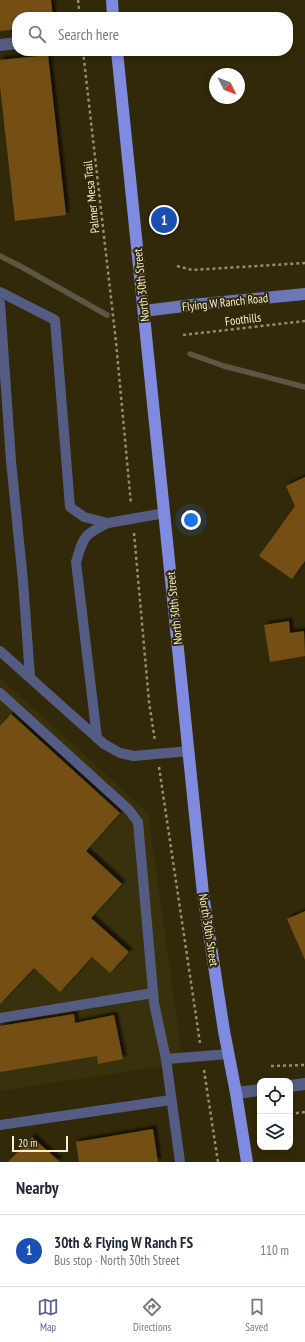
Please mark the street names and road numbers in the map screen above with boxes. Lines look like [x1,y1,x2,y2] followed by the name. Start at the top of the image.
[80,160,102,234] street label: Palmer Mesa Trail
[130,247,152,322] street label: North 30th Street
[181,290,269,314] street label: Flying W Ranch Road
[224,309,262,329] street label: Foothills
[163,570,185,645] street label: North 30th Street
[196,893,222,968] street label: North 30th Street

